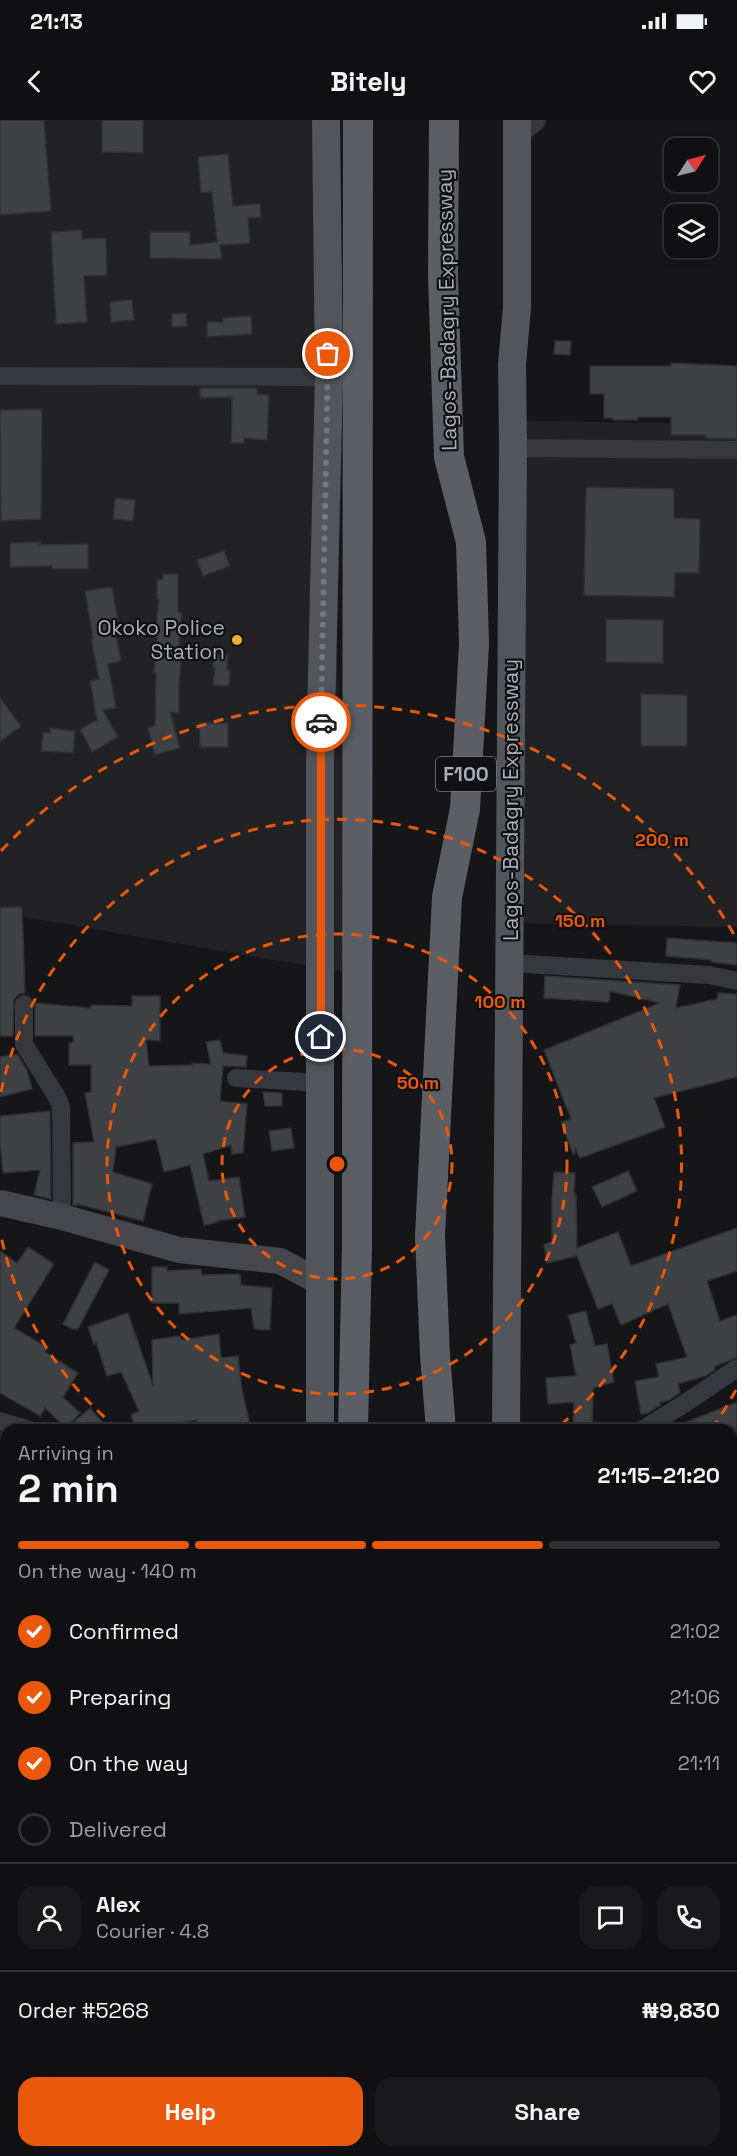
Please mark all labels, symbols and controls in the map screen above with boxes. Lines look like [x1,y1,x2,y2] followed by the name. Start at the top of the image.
[30,7,83,35] text: 21:13
[330,64,407,99] text: Bitely
[18,65,51,98] icon: back
[686,65,719,98] icon: heart
[664,138,718,192] north arrow
[664,138,718,258] map controls
[431,169,462,451] street label: Lagos-Badagry Expressway
[664,204,718,258] button: layers
[302,328,353,379] pin
[311,337,344,370] icon: bag
[98,614,225,665] place label: Okoko Police Station
[230,633,244,647] marker: Okoko Police Station
[497,659,524,941] street label: Lagos-Badagry Expressway
[291,692,351,752] courier
[305,706,338,739] icon: car
[436,757,496,791] road number: F100
[635,828,689,851] text: 200 m
[555,909,605,932] text: 150 m
[474,990,526,1013] text: 100 m
[295,1011,346,1062] pin
[304,1020,337,1053] icon: home
[397,1071,439,1094] text: 50 m
[327,1154,347,1174] centre of rings
[18,1440,114,1466] text: Arriving in
[598,1461,720,1489] text: 21:15–21:20
[18,1464,119,1513] text: 2 min
[18,1558,197,1584] text: On the way · 140 m
[18,1615,51,1648] icon: check
[69,1617,179,1645] text: Confirmed
[670,1618,720,1644] text: 21:02
[18,1681,51,1714] icon: check
[69,1683,171,1711] text: Preparing
[669,1684,720,1710] text: 21:06
[18,1747,51,1780] icon: check
[69,1749,188,1777] text: On the way
[678,1750,720,1776] text: 21:11
[69,1815,167,1843] text: Delivered
[18,1886,81,1949] button: person
[579,1886,642,1949] button: chat
[657,1886,720,1949] button: phone
[96,1890,141,1918] text: Alex
[96,1918,209,1944] text: Courier · 4.8
[18,1996,149,2024] text: Order #5268
[642,1996,720,2024] text: ₦9,830
[18,2077,363,2146] button: Help
[375,2077,720,2146] button: Share

